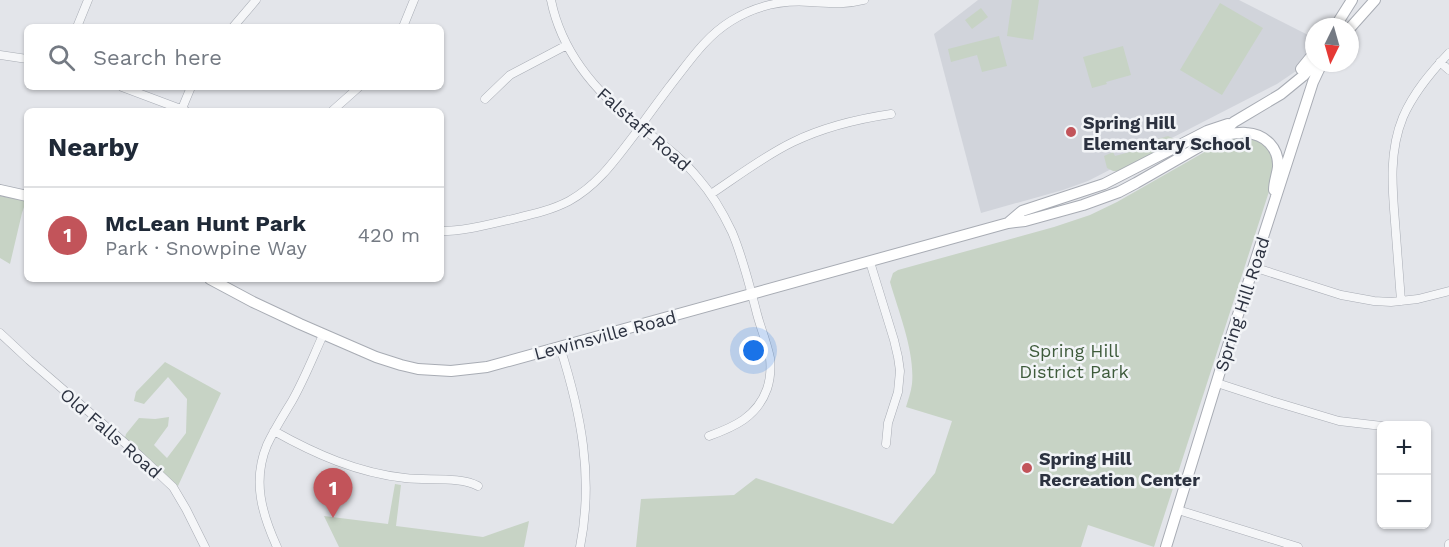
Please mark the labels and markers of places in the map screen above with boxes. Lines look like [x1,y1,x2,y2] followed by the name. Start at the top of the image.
[1083,112,1251,154] place label: Spring Hill Elementary School
[1064,125,1078,139] marker: Spring Hill Elementary School
[1039,448,1200,490] place label: Spring Hill Recreation Center
[1020,461,1034,475] marker: Spring Hill Recreation Center
[314,468,352,518] pin: 1

